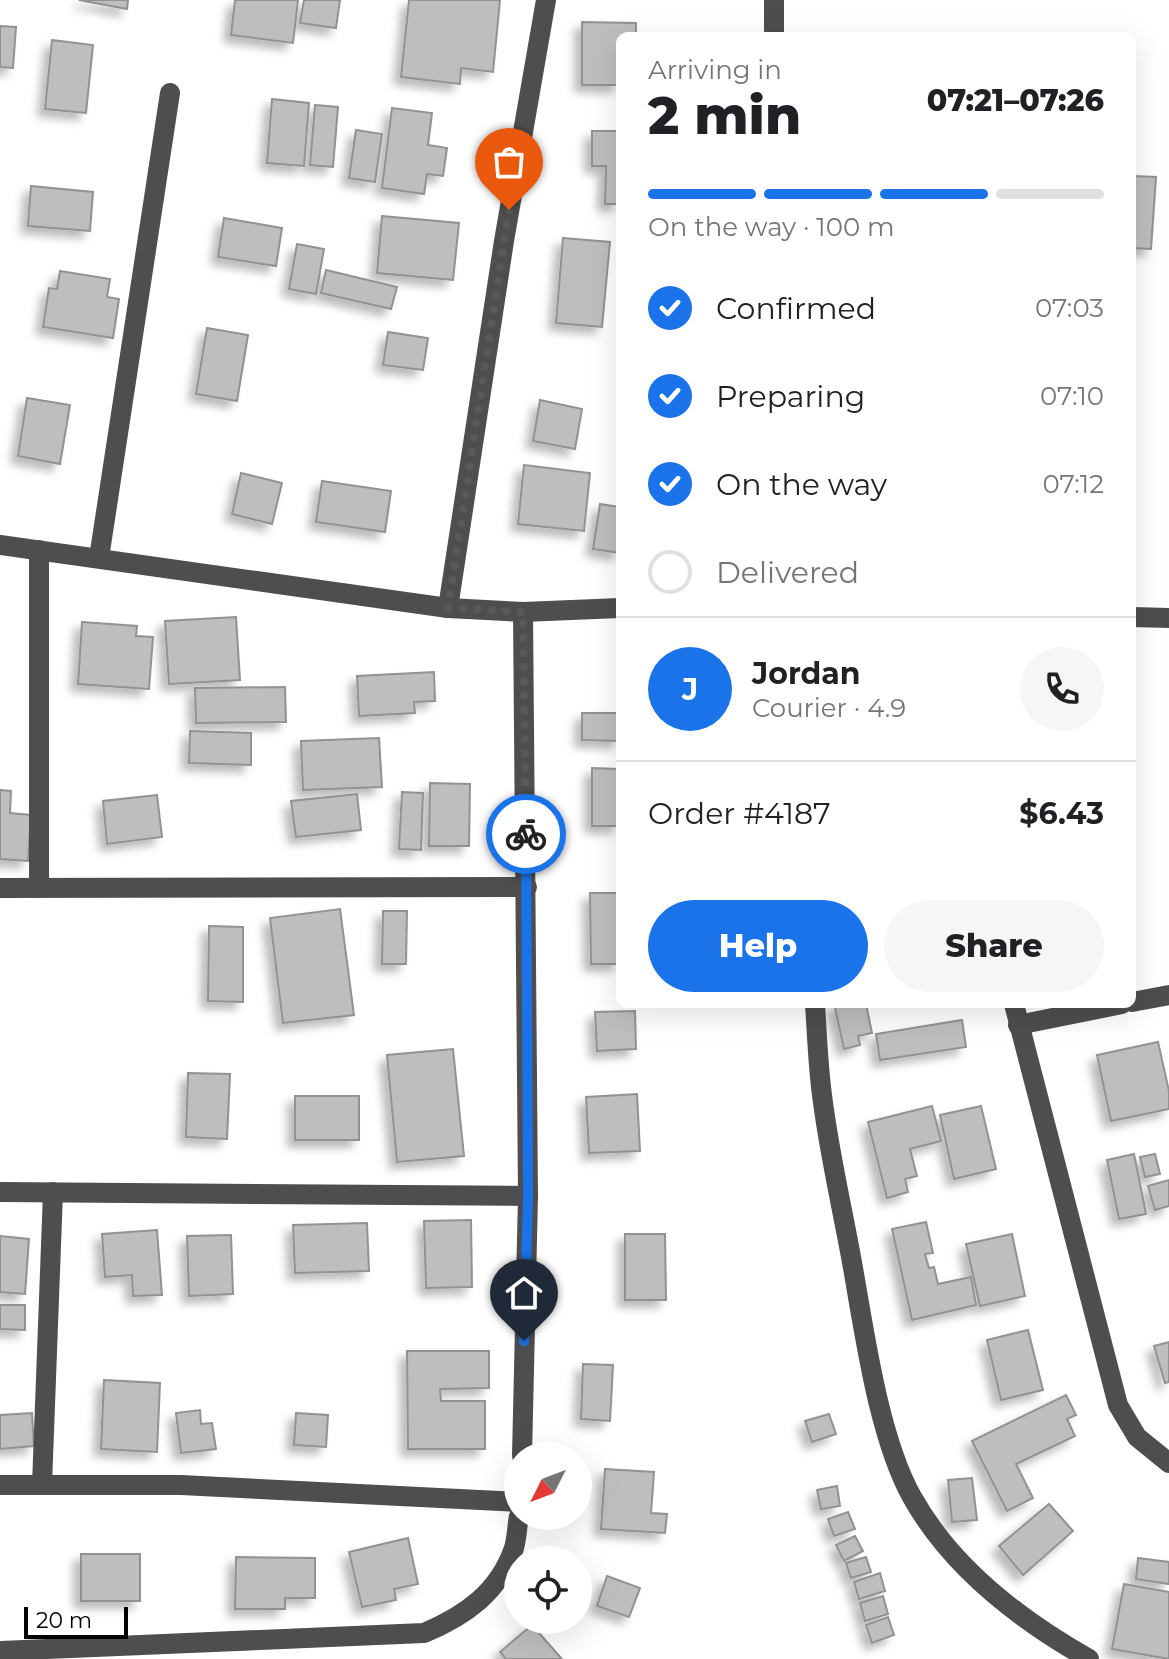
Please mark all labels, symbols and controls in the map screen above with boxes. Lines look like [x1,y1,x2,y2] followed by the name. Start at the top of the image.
[648,54,782,86] text: Arriving in
[927,82,1104,119] text: 07:21–07:26
[648,84,801,147] text: 2 min
[475,128,543,210] pin
[487,140,531,184] icon: bag
[648,211,895,243] text: On the way · 100 m
[648,286,692,330] icon: check
[716,290,876,327] text: Confirmed
[1035,292,1104,324] text: 07:03
[648,374,692,418] icon: check
[716,378,865,415] text: Preparing
[1040,380,1104,412] text: 07:10
[648,462,692,506] icon: check
[716,466,887,503] text: On the way
[1043,468,1104,500] text: 07:12
[716,554,859,591] text: Delivered
[1020,647,1104,731] button: phone
[752,655,861,692] text: Jordan
[682,671,698,708] text: J
[752,692,906,724] text: Courier · 4.9
[486,794,566,874] courier
[648,795,831,832] text: Order #4187
[1019,795,1104,832] text: $6.43
[504,812,548,856] icon: bike
[648,900,868,992] button: Help
[884,900,1104,992] button: Share
[490,1259,558,1341] pin
[502,1271,546,1315] icon: home
[504,1442,592,1530] north arrow
[504,1442,592,1634] map controls
[504,1546,592,1634] button: locate
[24,1603,128,1639] scale bar
[36,1607,92,1634] text: 20 m

